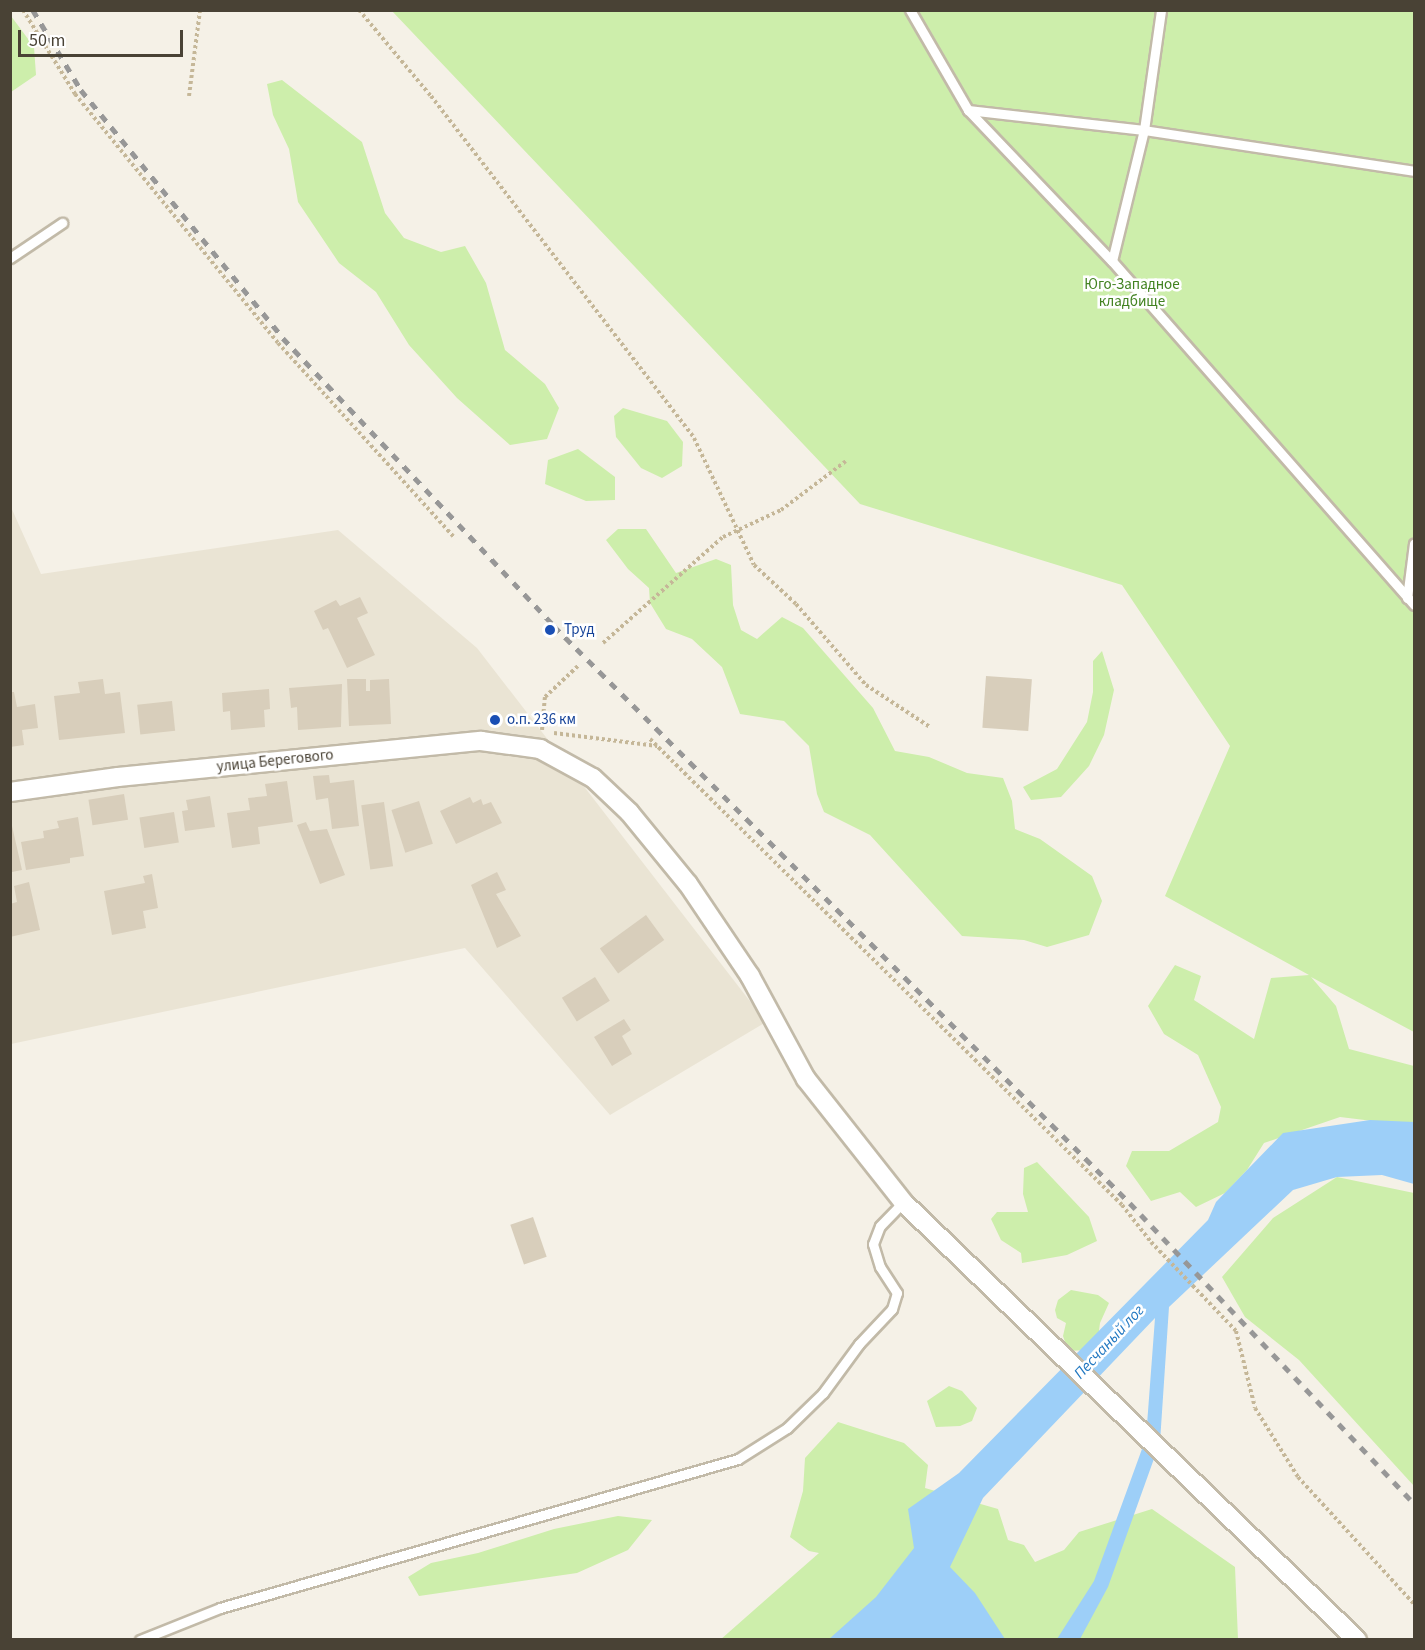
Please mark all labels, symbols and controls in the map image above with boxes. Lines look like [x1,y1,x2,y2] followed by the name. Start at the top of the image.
[21,18,186,56] scale bar
[29,28,65,53] text: 50 m
[1084,275,1180,310] park label: Юго-Западное кладбище
[541,621,559,639] marker: Труд
[564,621,595,639] place label: Труд
[507,711,576,729] place label: о.п. 236 км
[488,713,502,727] marker: о.п. 236 км
[216,746,334,776] street label: улица Берегового
[1070,1301,1148,1383] water label: Песчаный лог

